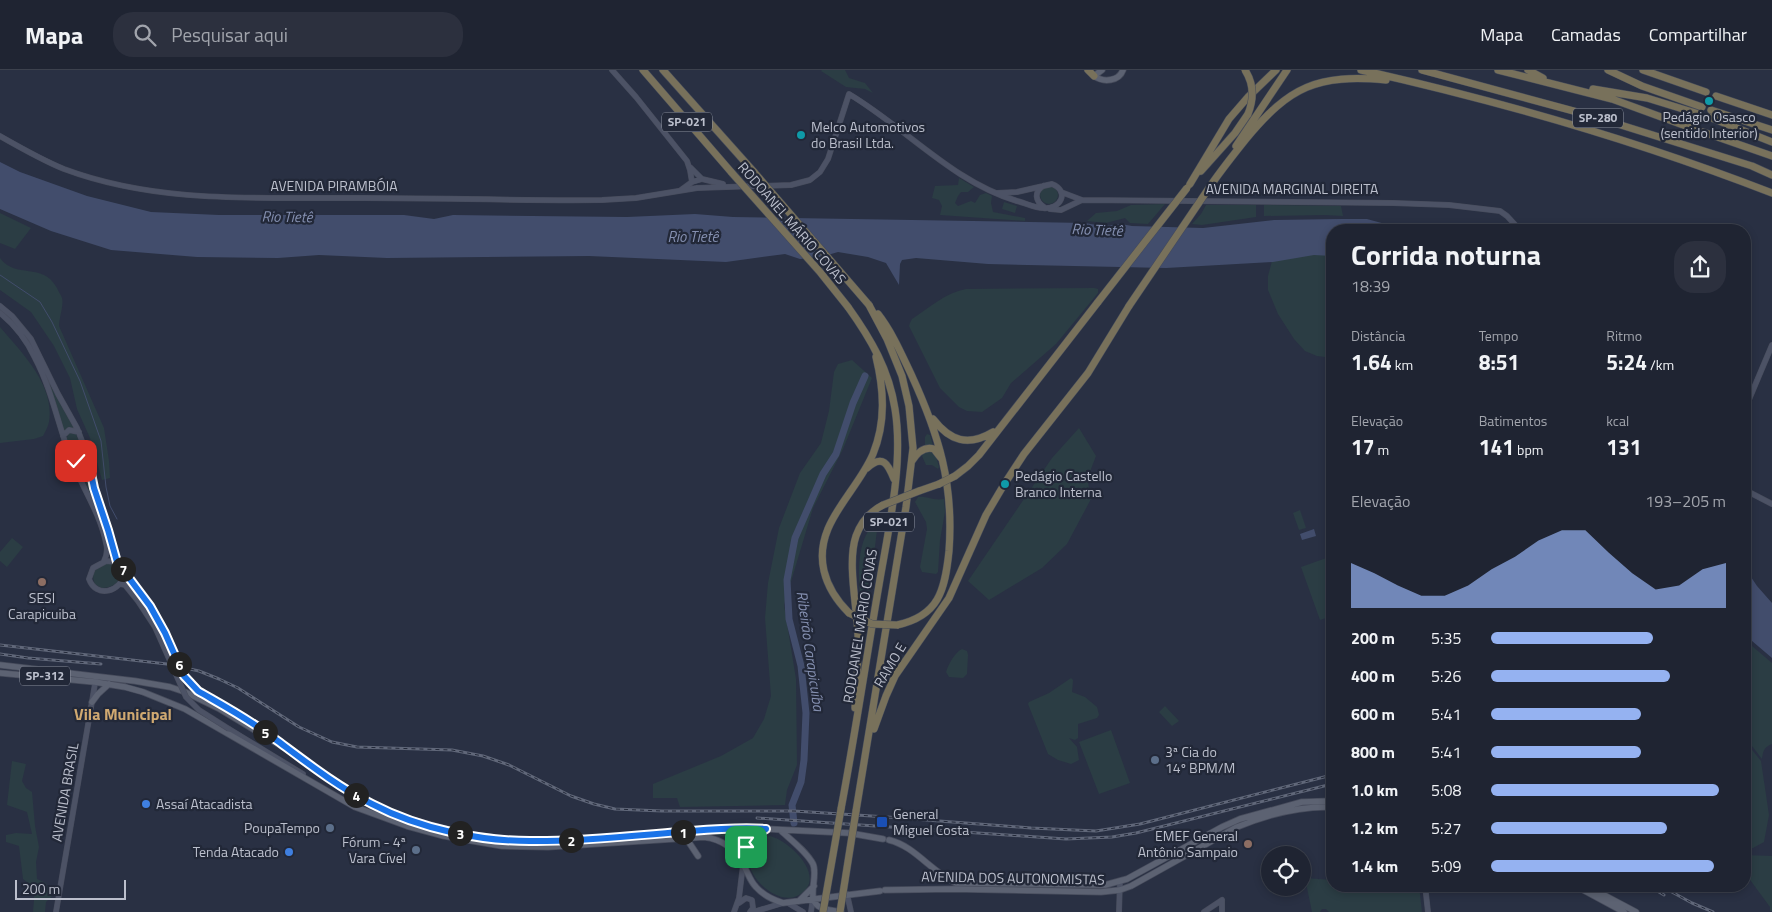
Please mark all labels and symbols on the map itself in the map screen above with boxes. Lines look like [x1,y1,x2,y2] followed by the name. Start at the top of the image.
[1703,95,1715,107] marker: Pedágio Osasco (sentido Interior)
[1660,106,1758,143] place label: Pedágio Osasco (sentido Interior)
[1573,108,1623,128] road number: SP-280
[662,112,712,132] road number: SP-021
[811,116,925,153] place label: Melco Automotivos do Brasil Ltda.
[795,129,807,141] marker: Melco Automotivos do Brasil Ltda.
[733,157,851,288] street label: RODOANEL MÁRIO COVAS
[270,175,398,196] street label: AVENIDA PIRAMBÓIA
[1206,178,1379,199] street label: AVENIDA MARGINAL DIREITA
[261,205,314,228] water label: Rio Tietê
[1071,217,1124,242] water label: Rio Tietê
[667,225,720,248] water label: Rio Tietê
[55,440,97,482] pin
[1015,465,1112,502] place label: Pedágio Castello Branco Interna
[999,478,1011,490] marker: Pedágio Castello Branco Interna
[864,512,914,532] road number: SP-021
[837,547,882,705] street label: RODOANEL MÁRIO COVAS
[110,556,136,582] pin: 7
[36,576,48,588] marker: SESI Carapicuiba
[8,587,76,624] place label: SESI Carapicuiba
[791,589,831,714] water label: Ribeirão Carapicuíba
[868,638,911,691] street label: RAMO E
[166,652,192,676] pin: 6
[20,666,70,686] road number: SP-312
[74,702,172,726] district label: Vila Municipal
[252,720,278,744] pin: 5
[45,740,84,843] street label: AVENIDA BRASIL
[1165,741,1235,778] place label: 3ª Cia do 14º BPM/M
[1149,754,1161,766] marker: 3ª Cia do 14º BPM/M
[344,782,368,808] pin: 4
[156,793,253,814] place label: Assaí Atacadista
[140,798,152,810] marker: Assaí Atacadista
[893,803,969,840] place label: General Miguel Costa
[875,815,889,829] marker: General Miguel Costa
[244,817,320,838] place label: PoupaTempo
[448,820,472,846] pin: 3
[670,820,696,844] pin: 1
[324,822,336,834] marker: PoupaTempo
[1138,825,1238,862] place label: EMEF General Antônio Sampaio
[725,826,767,868] pin
[558,828,584,852] pin: 2
[342,831,406,868] place label: Fórum - 4ª Vara Cível
[1242,838,1254,850] marker: EMEF General Antônio Sampaio
[193,841,279,862] place label: Tenda Atacado
[410,844,422,856] marker: Fórum - 4ª Vara Cível
[283,846,295,858] marker: Tenda Atacado
[921,865,1105,890] street label: AVENIDA DOS AUTONOMISTAS
[15,877,126,900] scale bar

